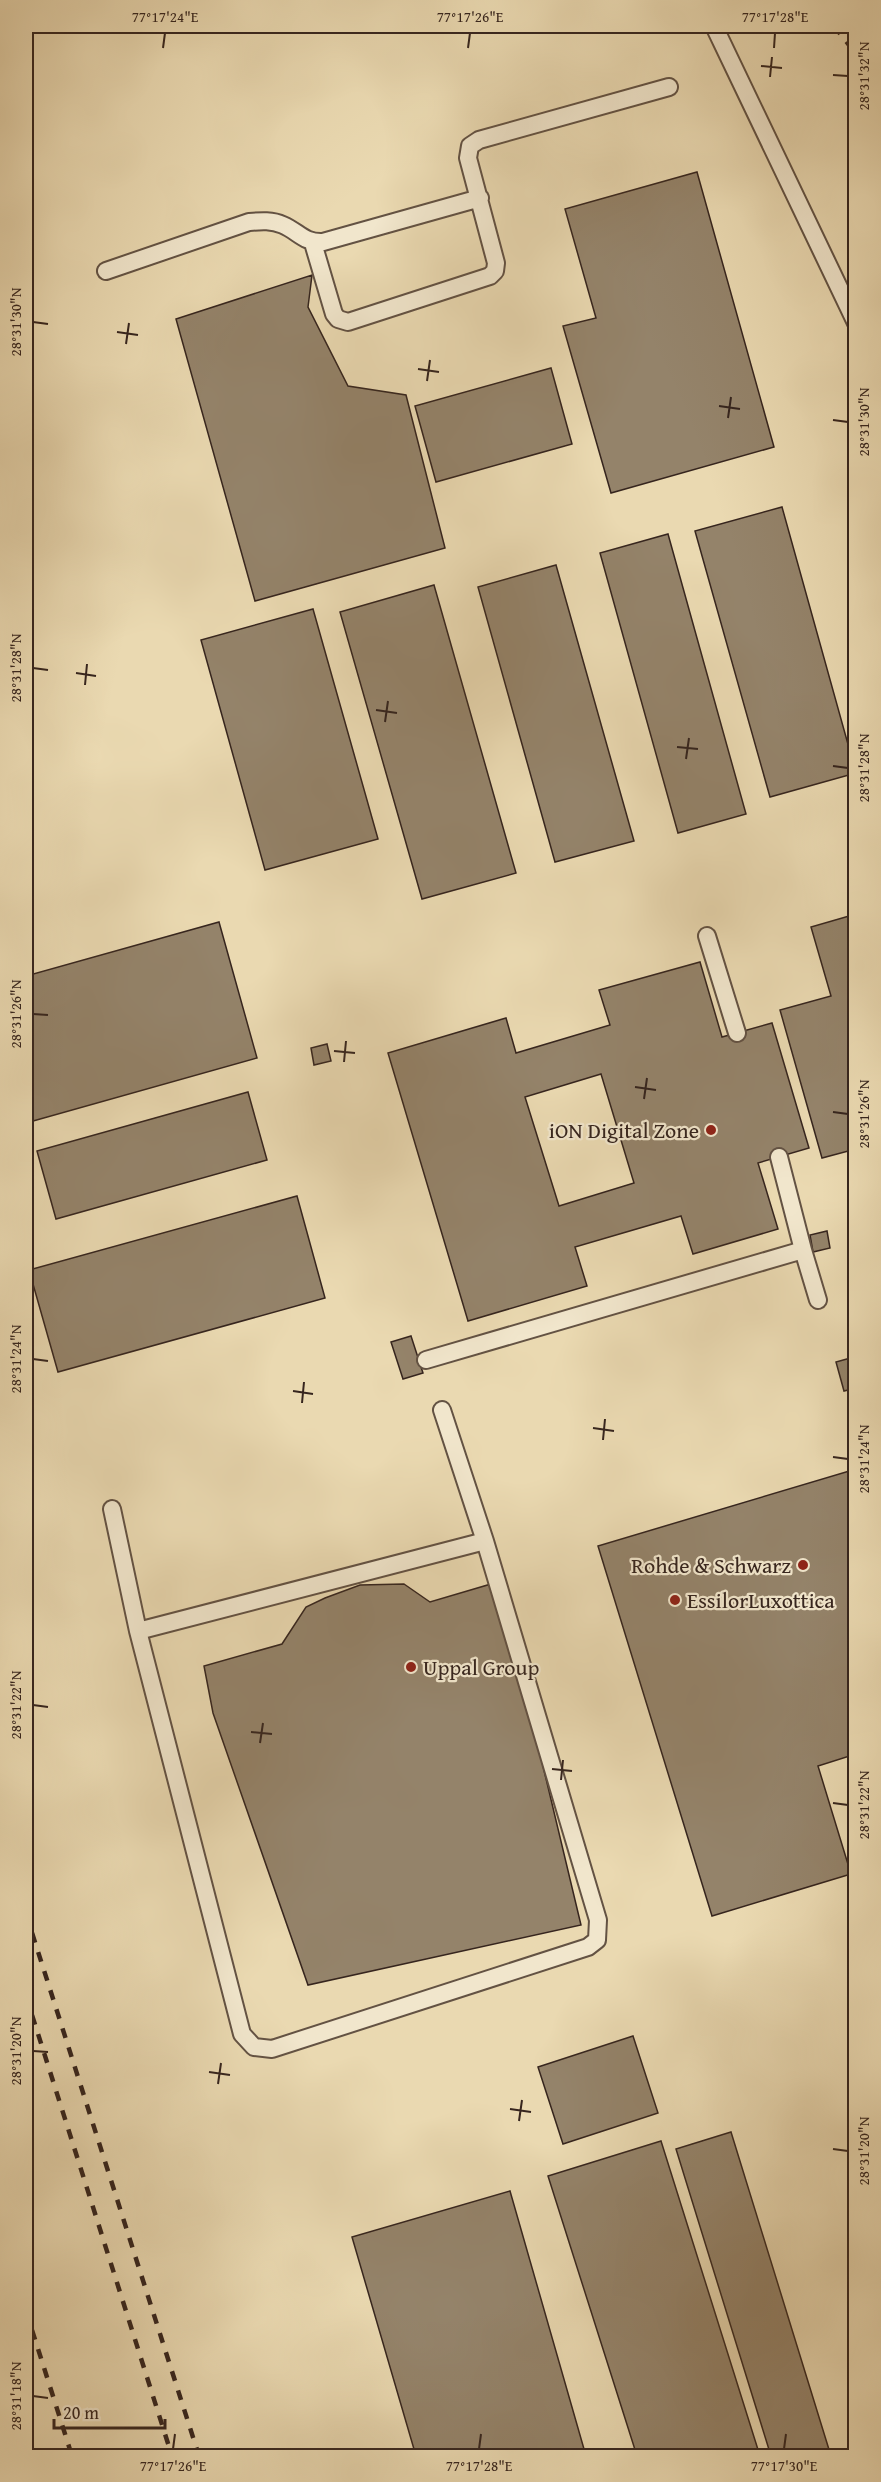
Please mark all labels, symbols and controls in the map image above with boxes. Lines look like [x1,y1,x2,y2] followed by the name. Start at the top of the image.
[132,6,199,27] text: 77°17'24"E
[437,6,504,27] text: 77°17'26"E
[742,6,809,27] text: 77°17'28"E
[853,41,874,110] text: 28°31'32"N
[5,287,26,356] text: 28°31'30"N
[853,387,874,456] text: 28°31'30"N
[5,633,26,702] text: 28°31'28"N
[853,733,874,802] text: 28°31'28"N
[5,979,26,1048] text: 28°31'26"N
[853,1079,874,1148] text: 28°31'26"N
[549,1114,699,1146] place label: iON Digital Zone
[704,1123,718,1137] marker: iON Digital Zone
[5,1324,26,1393] text: 28°31'24"N
[853,1424,874,1493] text: 28°31'24"N
[631,1549,791,1581] place label: Rohde & Schwarz
[796,1558,810,1572] marker: Rohde & Schwarz
[687,1584,835,1616] place label: EssilorLuxottica
[668,1593,682,1607] marker: EssilorLuxottica
[423,1651,539,1683] place label: Uppal Group
[404,1660,418,1674] marker: Uppal Group
[5,1670,26,1739] text: 28°31'22"N
[853,1770,874,1839] text: 28°31'22"N
[5,2016,26,2085] text: 28°31'20"N
[853,2116,874,2185] text: 28°31'20"N
[5,2361,26,2430] text: 28°31'18"N
[54,2392,165,2430] scale bar
[63,2399,99,2426] text: 20 m
[140,2455,207,2476] text: 77°17'26"E
[446,2455,513,2476] text: 77°17'28"E
[751,2455,818,2476] text: 77°17'30"E

